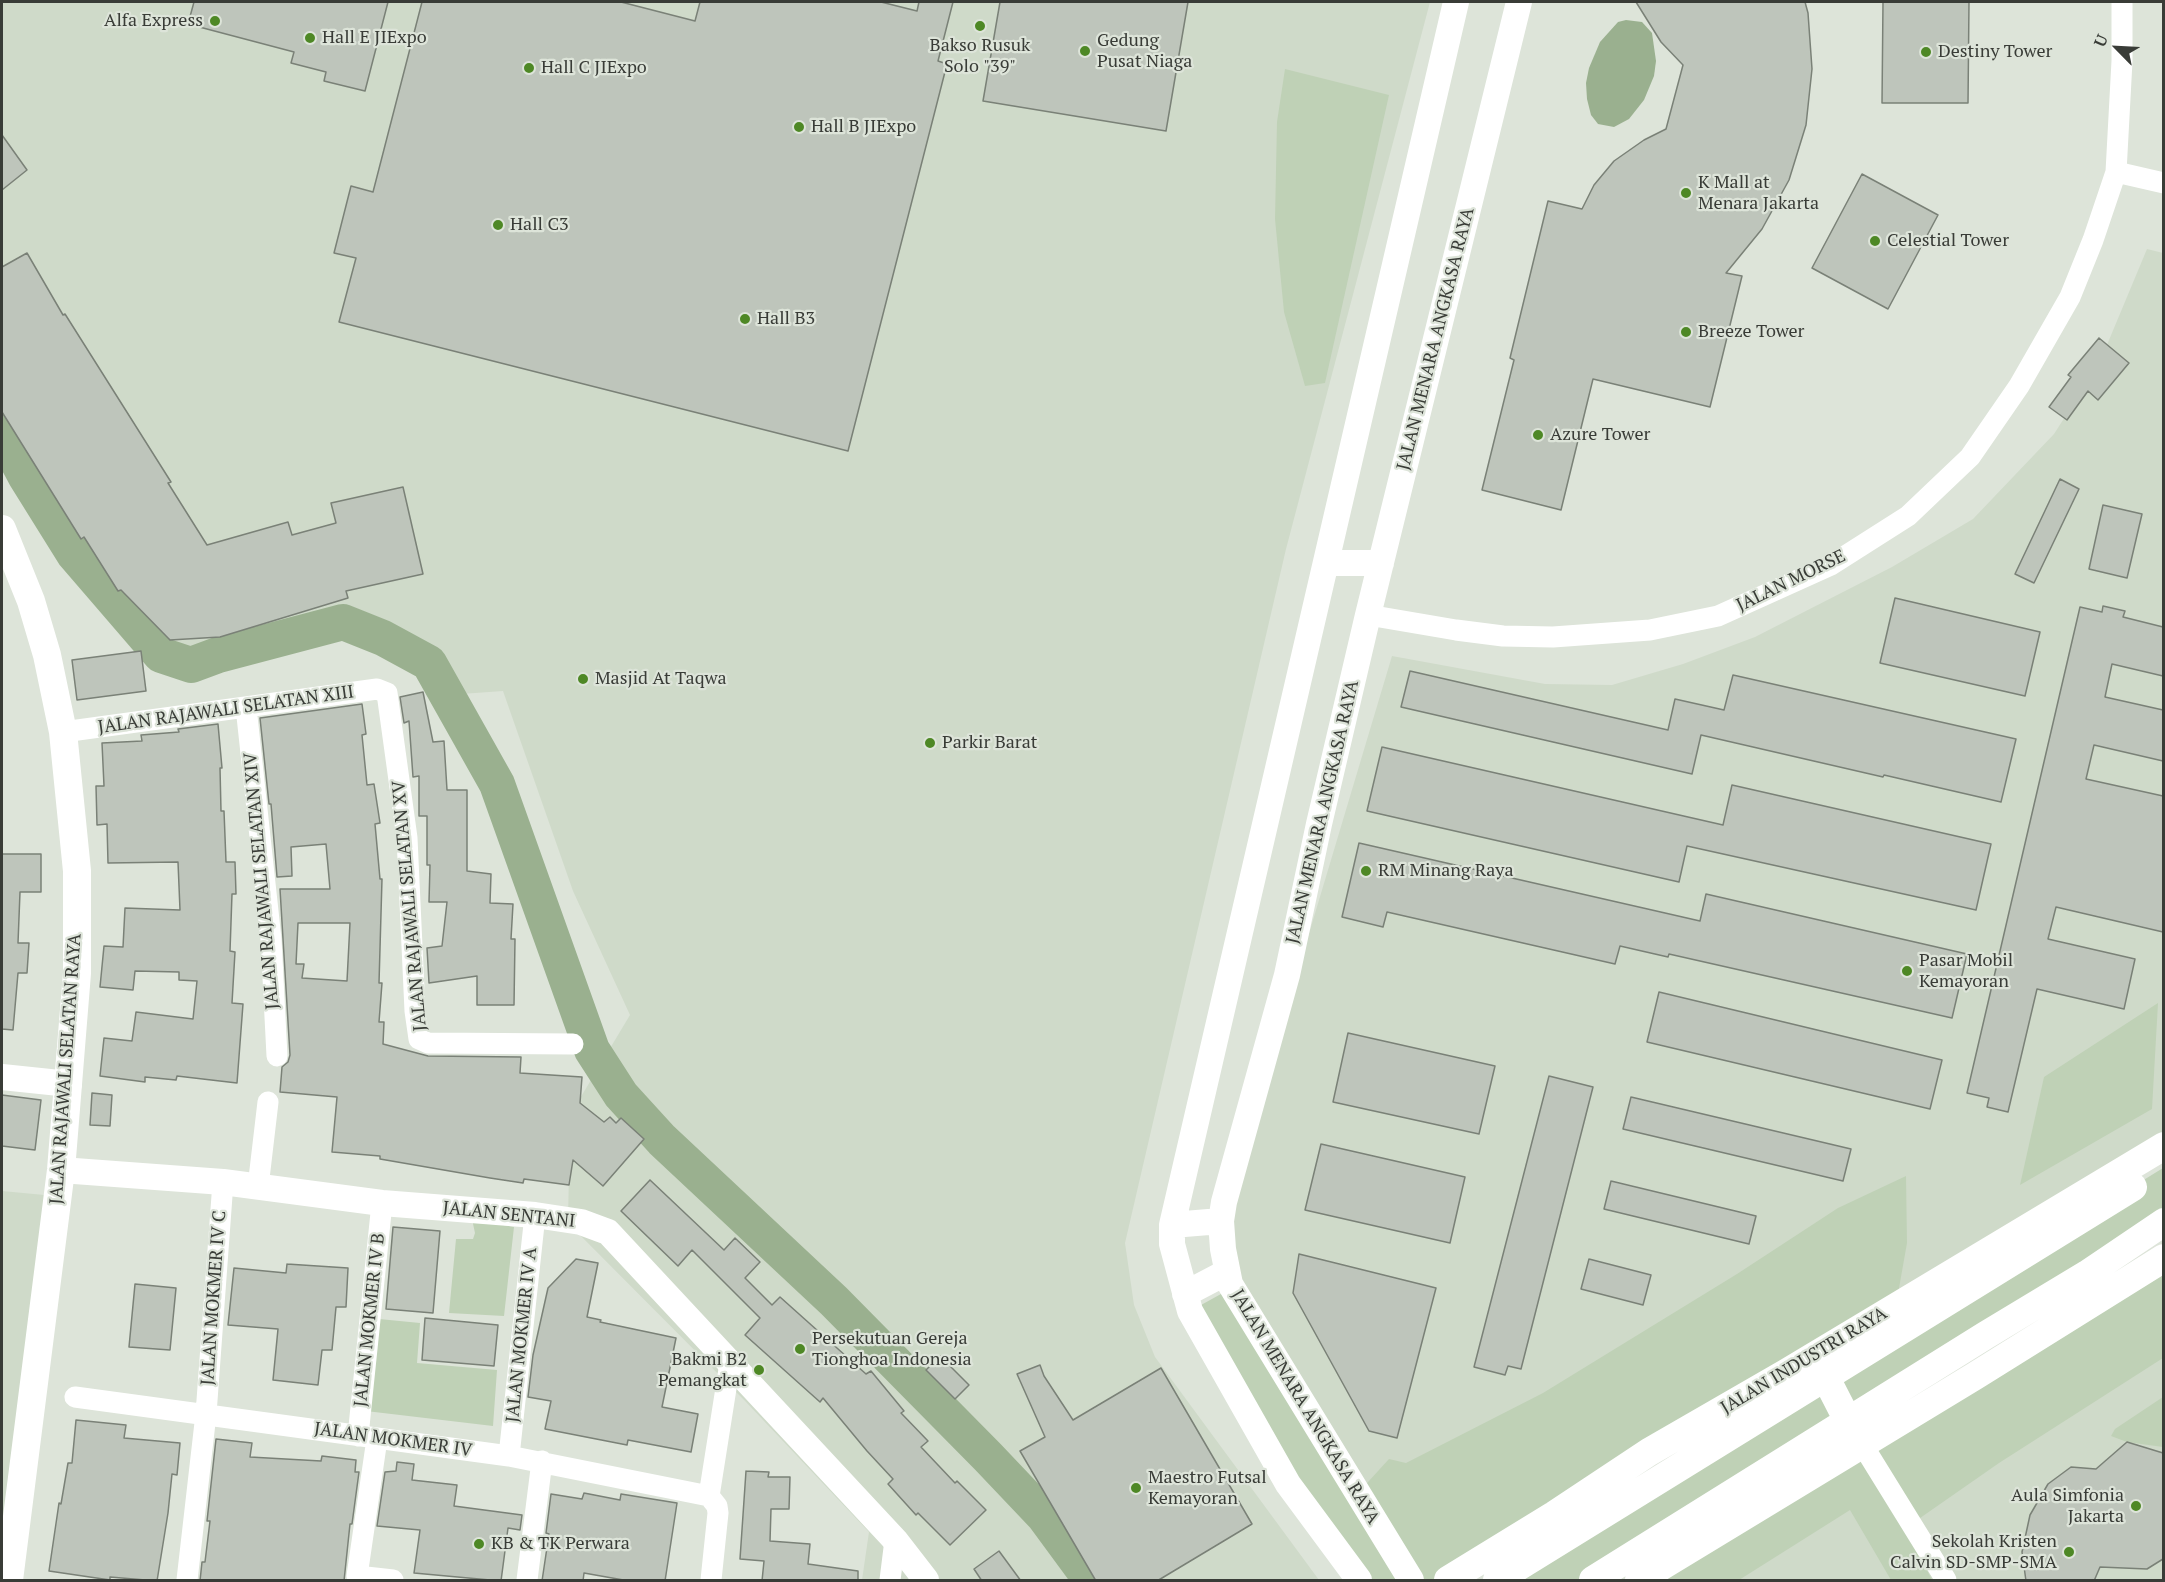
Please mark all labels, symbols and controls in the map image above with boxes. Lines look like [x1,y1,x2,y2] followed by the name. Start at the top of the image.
[104,10,203,32] place label: Alfa Express
[208,14,222,28] marker: Alfa Express
[2087,18,2147,78] north arrow
[973,19,987,33] marker: Bakso Rusuk Solo "39"
[322,27,427,49] place label: Hall E JIExpo
[1097,30,1192,72] place label: Gedung Pusat Niaga
[303,31,317,45] marker: Hall E JIExpo
[2088,31,2113,50] text: U
[930,35,1030,78] place label: Bakso Rusuk Solo "39"
[1938,41,2052,63] place label: Destiny Tower
[1078,44,1092,58] marker: Gedung Pusat Niaga
[1919,45,1933,59] marker: Destiny Tower
[541,57,647,79] place label: Hall C JIExpo
[522,61,536,75] marker: Hall C JIExpo
[811,116,916,138] place label: Hall B JIExpo
[792,120,806,134] marker: Hall B JIExpo
[1698,172,1819,214] place label: K Mall at Menara Jakarta
[1679,186,1693,200] marker: K Mall at Menara Jakarta
[1393,205,1479,473] street label: JALAN MENARA ANGKASA RAYA
[510,214,569,236] place label: Hall C3
[491,218,505,232] marker: Hall C3
[1887,230,2009,252] place label: Celestial Tower
[1868,234,1882,248] marker: Celestial Tower
[757,308,815,330] place label: Hall B3
[738,312,752,326] marker: Hall B3
[1698,321,1804,343] place label: Breeze Tower
[1679,325,1693,339] marker: Breeze Tower
[1550,424,1650,446] place label: Azure Tower
[1531,428,1545,442] marker: Azure Tower
[1733,545,1849,617] street label: JALAN MORSE
[595,668,727,690] place label: Masjid At Taqwa
[576,672,590,686] marker: Masjid At Taqwa
[1282,678,1364,946] street label: JALAN MENARA ANGKASA RAYA
[97,681,355,739] street label: JALAN RAJAWALI SELATAN XIII
[942,732,1038,754] place label: Parkir Barat
[923,736,937,750] marker: Parkir Barat
[240,752,284,1010] street label: JALAN RAJAWALI SELATAN XIV
[388,780,432,1032] street label: JALAN RAJAWALI SELATAN XV
[1378,860,1514,882] place label: RM Minang Raya
[1359,864,1373,878] marker: RM Minang Raya
[46,933,86,1205] street label: JALAN RAJAWALI SELATAN RAYA
[1919,950,2013,992] place label: Pasar Mobil Kemayoran
[1900,964,1914,978] marker: Pasar Mobil Kemayoran
[442,1197,576,1233] street label: JALAN SENTANI
[197,1210,231,1386] street label: JALAN MOKMER IV C
[350,1232,390,1408] street label: JALAN MOKMER IV B
[502,1246,542,1424] street label: JALAN MOKMER IV A
[1226,1286,1384,1528] street label: JALAN MENARA ANGKASA RAYA
[1717,1303,1891,1419] street label: JALAN INDUSTRI RAYA
[812,1328,972,1370] place label: Persekutuan Gereja Tionghoa Indonesia
[793,1342,807,1356] marker: Persekutuan Gereja Tionghoa Indonesia
[658,1349,747,1392] place label: Bakmi B2 Pemangkat
[752,1363,766,1377] marker: Bakmi B2 Pemangkat
[313,1418,473,1462] street label: JALAN MOKMER IV
[1148,1467,1267,1510] place label: Maestro Futsal Kemayoran
[1129,1481,1143,1495] marker: Maestro Futsal Kemayoran
[2011,1485,2124,1528] place label: Aula Simfonia Jakarta
[2129,1499,2143,1513] marker: Aula Simfonia Jakarta
[1890,1531,2057,1574] place label: Sekolah Kristen Calvin SD-SMP-SMA
[491,1533,630,1555] place label: KB & TK Perwara
[472,1537,486,1551] marker: KB & TK Perwara
[2062,1545,2076,1559] marker: Sekolah Kristen Calvin SD-SMP-SMA

